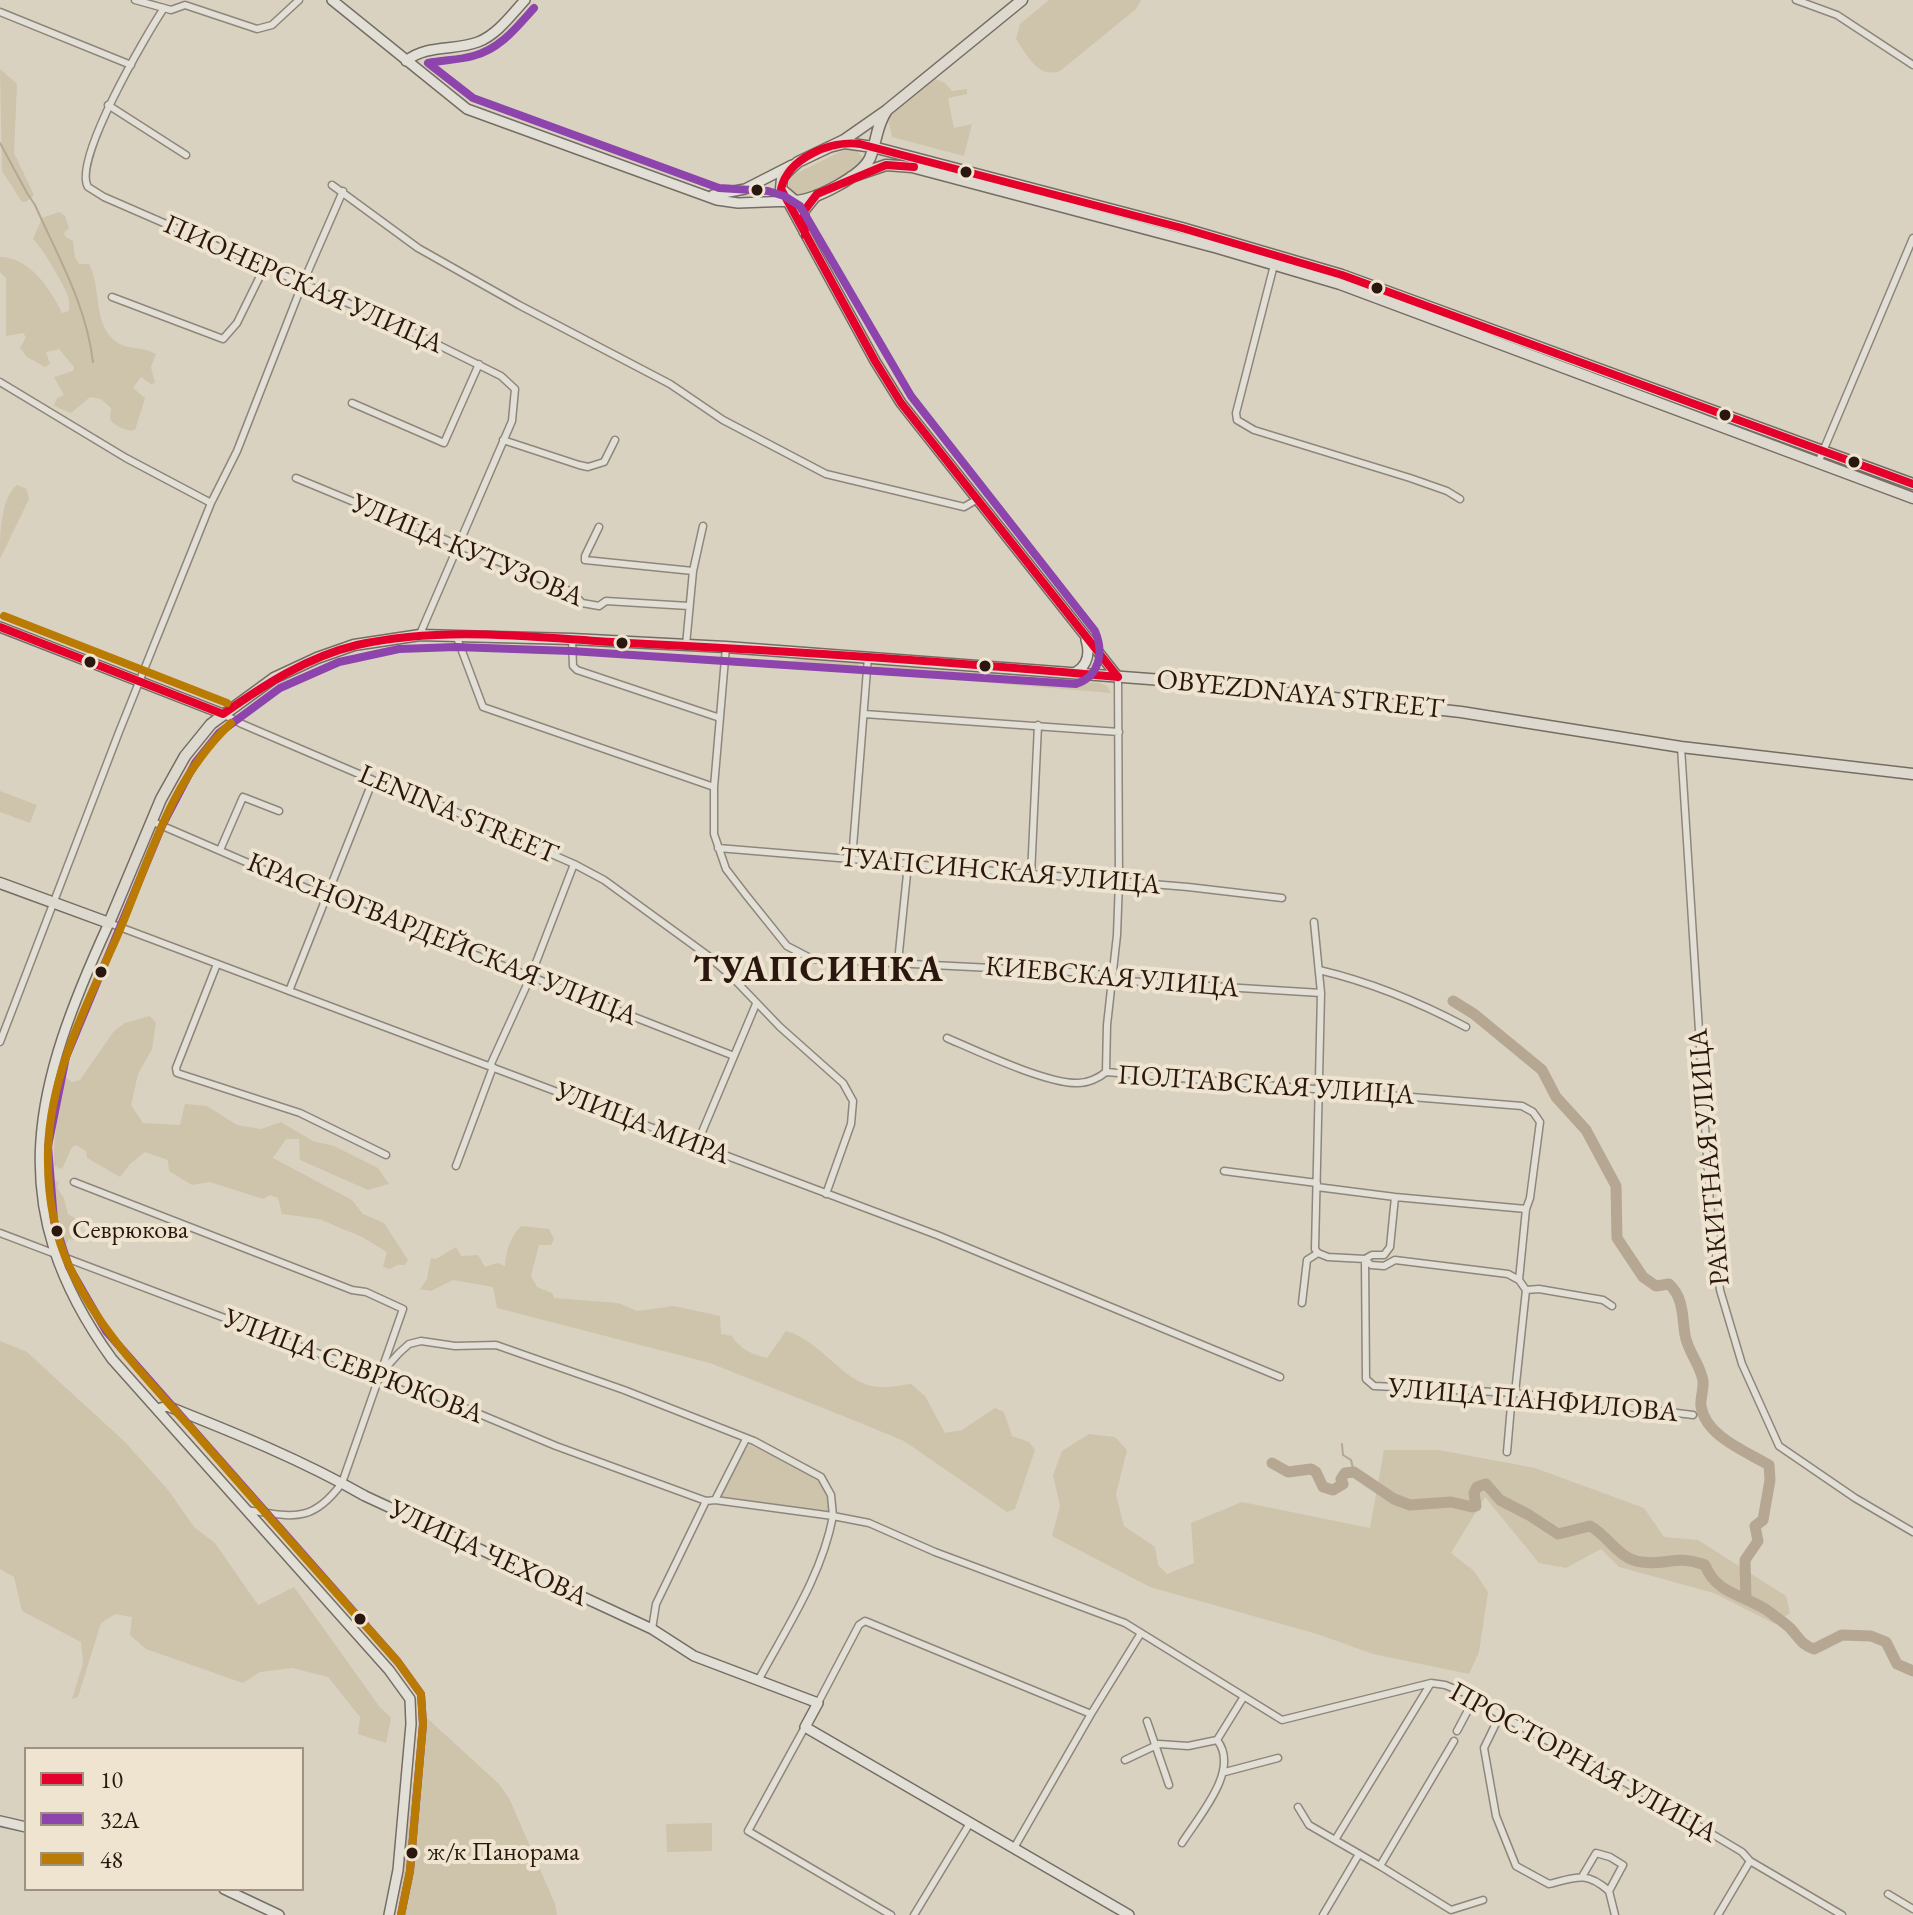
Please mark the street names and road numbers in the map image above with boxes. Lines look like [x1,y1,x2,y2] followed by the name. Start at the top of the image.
[158,208,448,362] street label: ПИОНЕРСКАЯ УЛИЦА
[346,487,588,615] street label: УЛИЦА КУТУЗОВА
[1155,663,1445,727] street label: OBYEZDNAYA STREET
[353,758,563,872] street label: LENINA STREET
[838,841,1162,903] street label: ТУАПСИНСКАЯ УЛИЦА
[242,846,642,1034] street label: КРАСНОГВАРДЕЙСКАЯ УЛИЦА
[984,950,1240,1006] street label: КИЕВСКАЯ УЛИЦА
[1682,1027,1738,1287] street label: РАКИТНАЯ УЛИЦА
[1116,1059,1416,1113] street label: ПОЛТАВСКАЯ УЛИЦА
[550,1075,734,1173] street label: УЛИЦА МИРА
[218,1302,488,1432] street label: УЛИЦА СЕВРЮКОВА
[1387,1372,1679,1430] street label: УЛИЦА ПАНФИЛОВА
[383,1493,593,1615] street label: УЛИЦА ЧЕХОВА
[1443,1675,1723,1851] street label: ПРОСТОРНАЯ УЛИЦА

